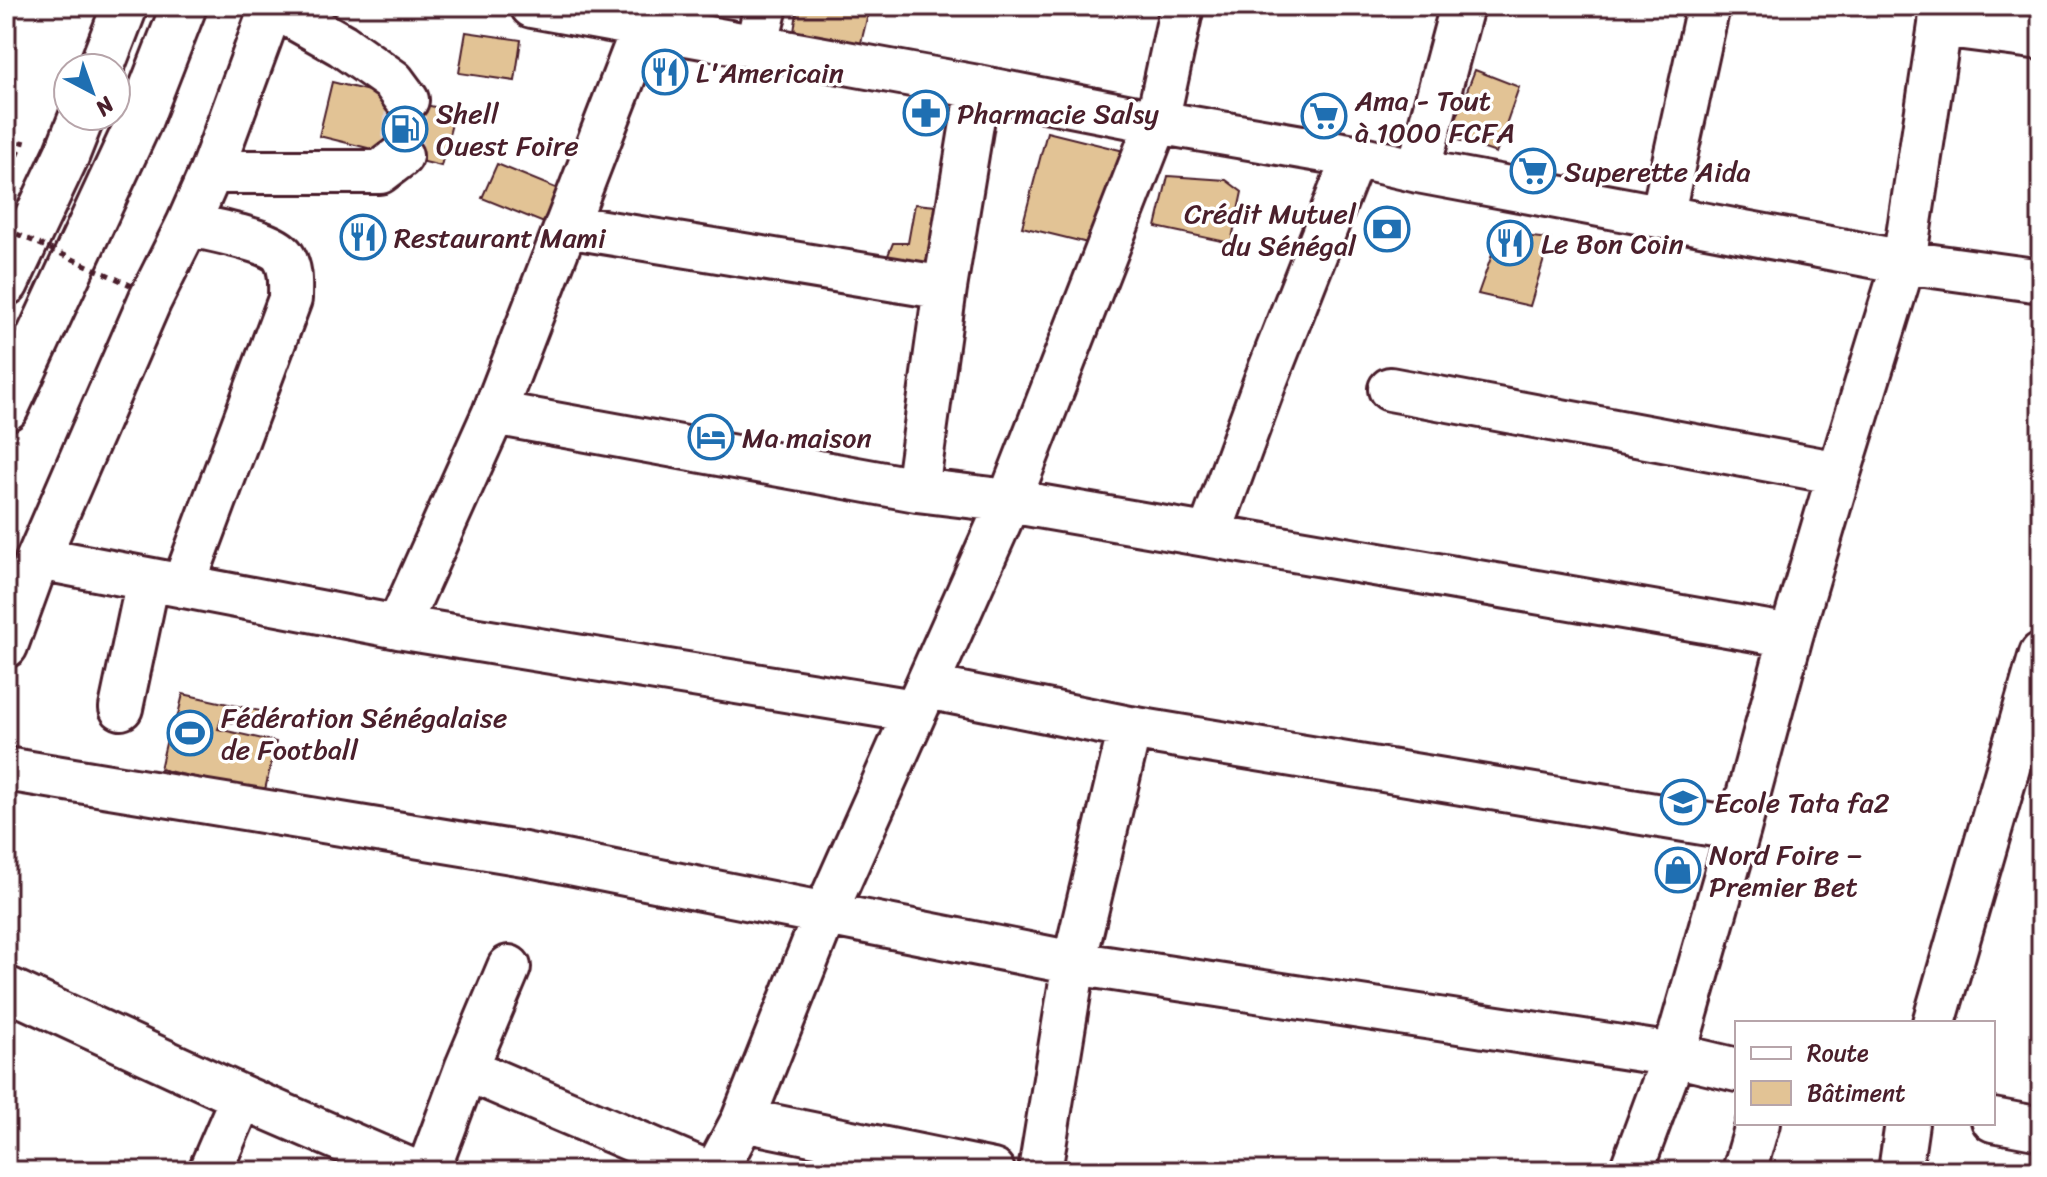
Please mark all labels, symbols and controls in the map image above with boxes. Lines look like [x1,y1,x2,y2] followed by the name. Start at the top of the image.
[641,48,689,96] restaurant icon: L'Americain
[696,48,844,97] place label: L'Americain
[52,52,132,132] north arrow
[1354,76,1515,157] place label: Ama - Tout à 1000 FCFA
[86,86,124,127] text: N
[436,89,579,170] place label: Shell Ouest Foire
[902,89,950,137] pharmacy icon: Pharmacie Salsy
[957,89,1159,138] place label: Pharmacie Salsy
[1300,92,1348,140] supermarket icon: Ama - Tout à 1000 FCFA
[381,105,429,153] fuel station icon: Shell Ouest Foire
[1509,147,1557,195] supermarket icon: Superette Aida
[1564,147,1750,196] place label: Superette Aida
[1184,189,1357,270] place label: Crédit Mutuel du Sénégal
[1363,205,1411,253] bank icon: Crédit Mutuel du Sénégal
[339,213,387,261] restaurant icon: Restaurant Mami
[394,213,607,262] place label: Restaurant Mami
[1486,219,1534,267] restaurant icon: Le Bon Coin
[1541,219,1684,268] place label: Le Bon Coin
[687,413,735,461] hotel icon: Ma maison
[742,413,872,462] place label: Ma maison
[221,693,507,774] place label: Fédération Sénégalaise de Football
[166,709,214,757] sports icon: Fédération Sénégalaise de Football
[1659,778,1707,826] school or university icon: Ecole Tata fa2
[1714,778,1890,827] place label: Ecole Tata fa2
[1709,830,1862,911] place label: Nord Foire – Premier Bet
[1654,846,1702,894] shop icon: Nord Foire – Premier Bet
[1735,1021,1995,1125] legend
[1807,1032,1869,1074] text: Route
[1807,1072,1906,1114] text: Bâtiment

